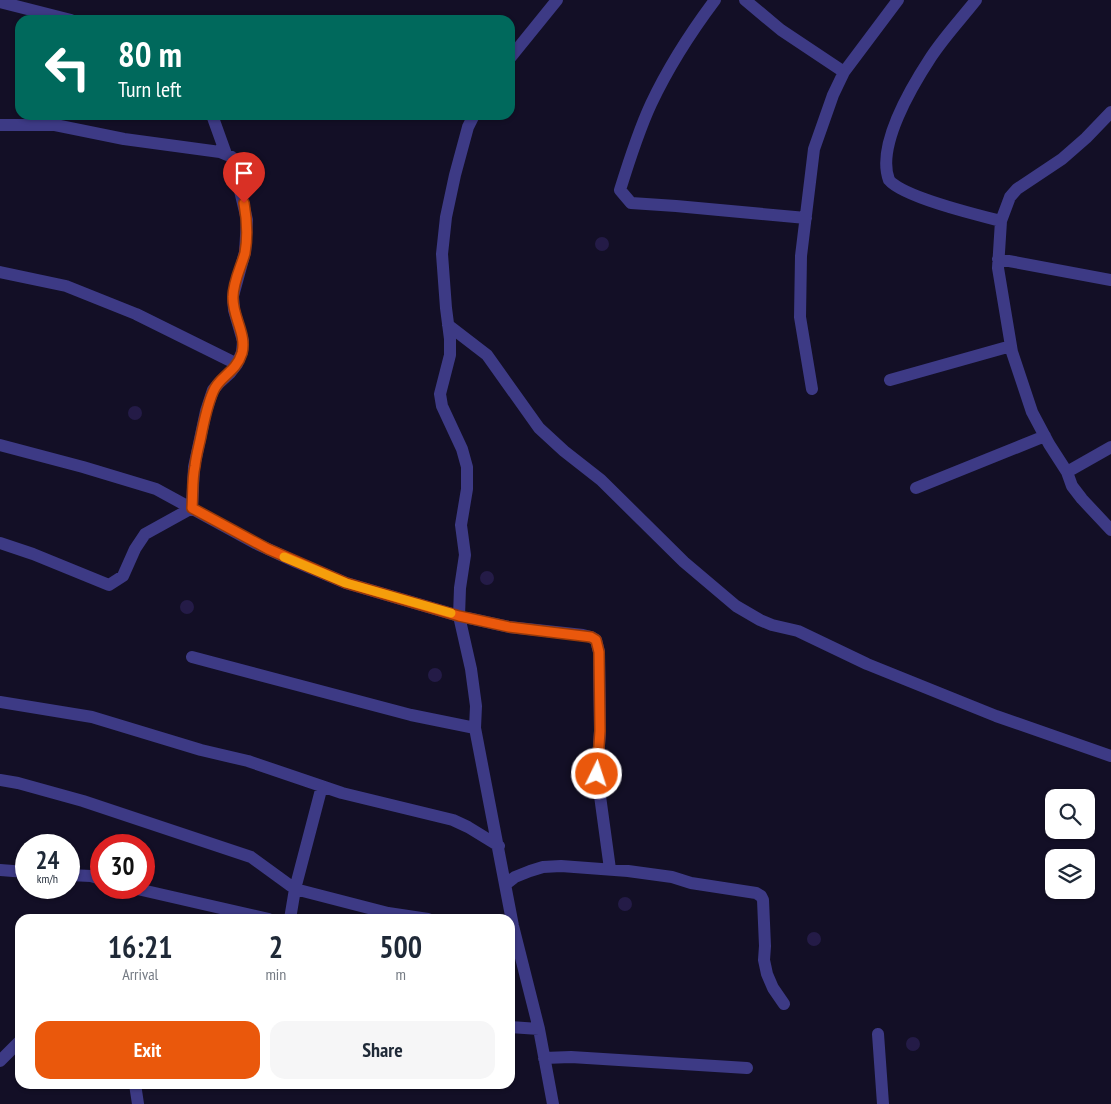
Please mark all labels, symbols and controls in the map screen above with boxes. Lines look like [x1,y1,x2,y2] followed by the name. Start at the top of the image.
[118,31,182,77] text: 80 m
[35,35,100,100] icon: left
[118,75,182,103] text: Turn left
[223,152,265,203] pin
[230,159,258,187] icon: arrive
[570,747,622,799] position arrow
[1045,789,1095,899] map controls
[1045,789,1095,839] button: search
[90,834,155,899] speed limit sign: 30
[36,844,59,876] text: 24
[1045,849,1095,899] button: layers
[37,871,58,886] text: km/h
[108,927,173,966] text: 16:21
[269,927,283,966] text: 2
[379,927,422,966] text: 500
[122,964,158,984] text: Arrival
[265,964,286,984] text: min
[395,964,406,984] text: m
[35,1021,260,1079] button: Exit
[270,1021,495,1079] button: Share

